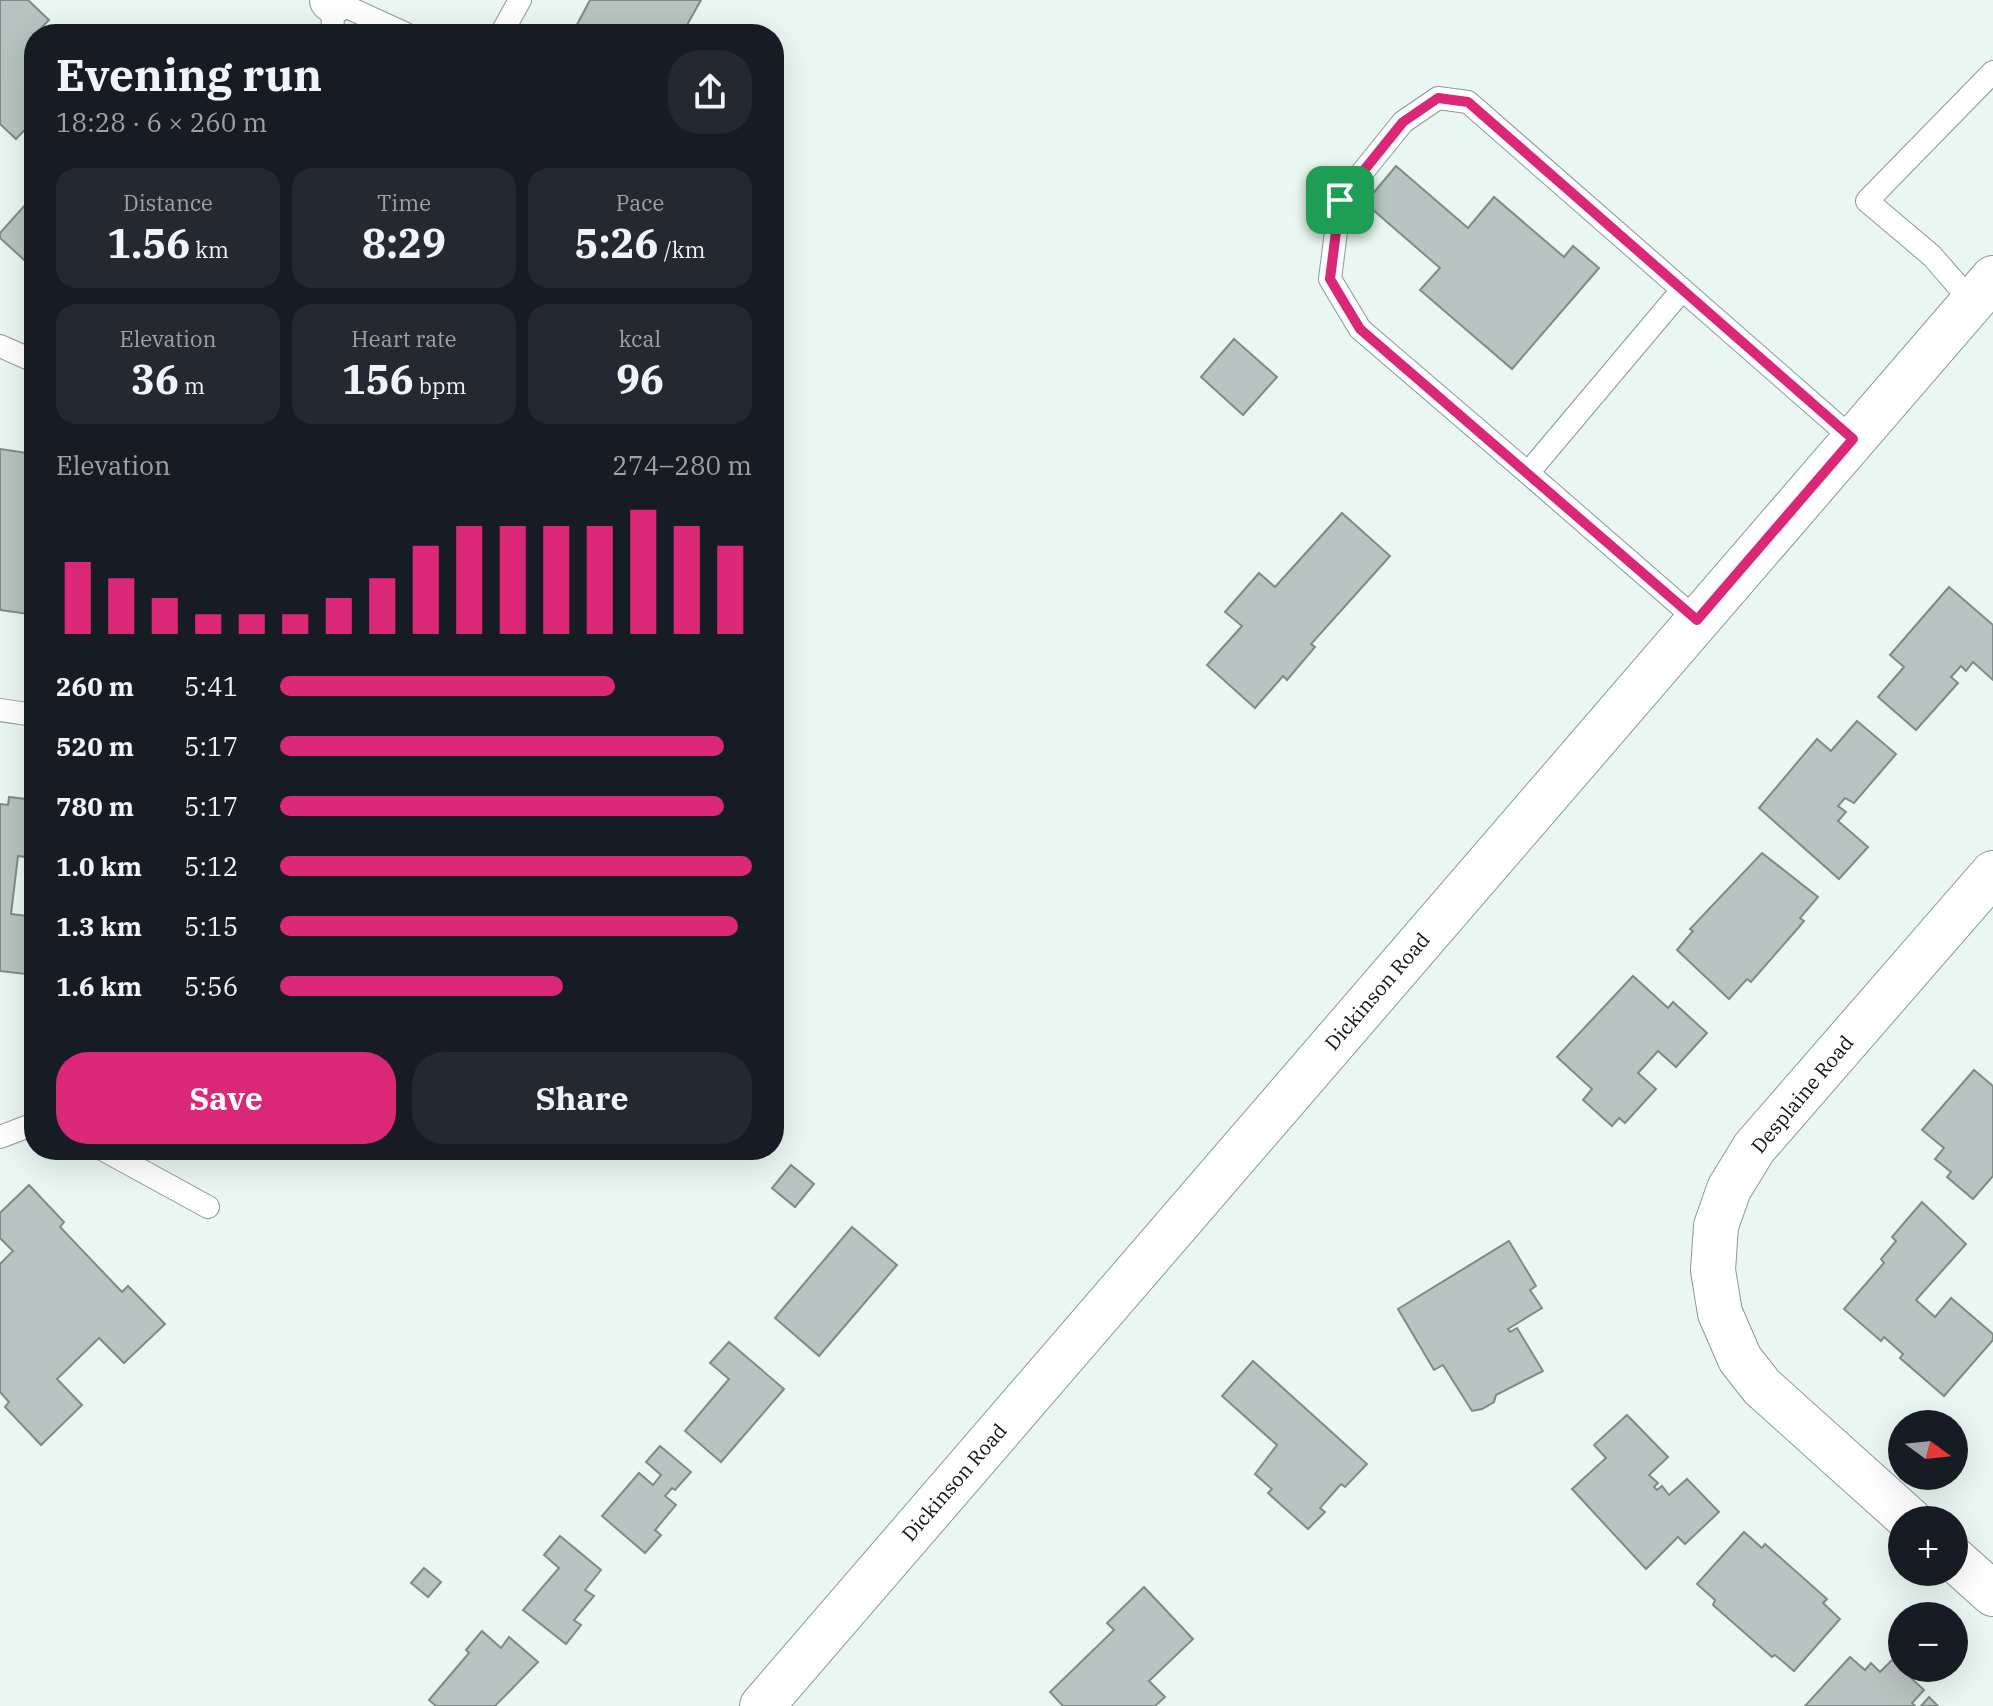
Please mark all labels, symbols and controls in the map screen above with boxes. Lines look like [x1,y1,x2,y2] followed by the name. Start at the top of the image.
[56,46,322,103] text: Evening run
[668,50,752,134] button: share
[56,105,267,139] text: 18:28 · 6 × 260 m
[1306,166,1374,234] pin
[1318,178,1362,222] icon: arrive
[123,188,213,217] text: Distance
[377,188,431,217] text: Time
[616,188,664,217] text: Pace
[107,217,190,269] text: 1.56
[362,217,446,269] text: 8:29
[574,217,659,269] text: 5:26
[190,235,229,264] text: km
[659,235,706,264] text: /km
[120,324,216,353] text: Elevation
[351,324,457,353] text: Heart rate
[619,324,661,353] text: kcal
[131,353,179,405] text: 36
[342,353,414,405] text: 156
[616,353,664,405] text: 96
[179,371,205,400] text: m
[414,371,466,400] text: bpm
[56,448,171,482] text: Elevation
[612,448,752,482] text: 274–280 m
[56,669,134,703] text: 260 m
[184,669,238,703] text: 5:41
[56,729,134,763] text: 520 m
[184,729,238,763] text: 5:17
[56,789,134,823] text: 780 m
[184,789,238,823] text: 5:17
[56,849,142,883] text: 1.0 km
[184,849,238,883] text: 5:12
[56,909,142,943] text: 1.3 km
[184,909,238,943] text: 5:15
[1318,926,1436,1056] street label: Dickinson Road
[56,969,142,1003] text: 1.6 km
[184,969,238,1003] text: 5:56
[1745,1029,1859,1159] street label: Desplaine Road
[56,1052,396,1144] button: Save
[412,1052,752,1144] button: Share
[1888,1410,1968,1490] north arrow
[1888,1410,1968,1682] map controls
[895,1417,1013,1547] street label: Dickinson Road
[1888,1506,1968,1586] button: +
[1888,1602,1968,1682] button: −

